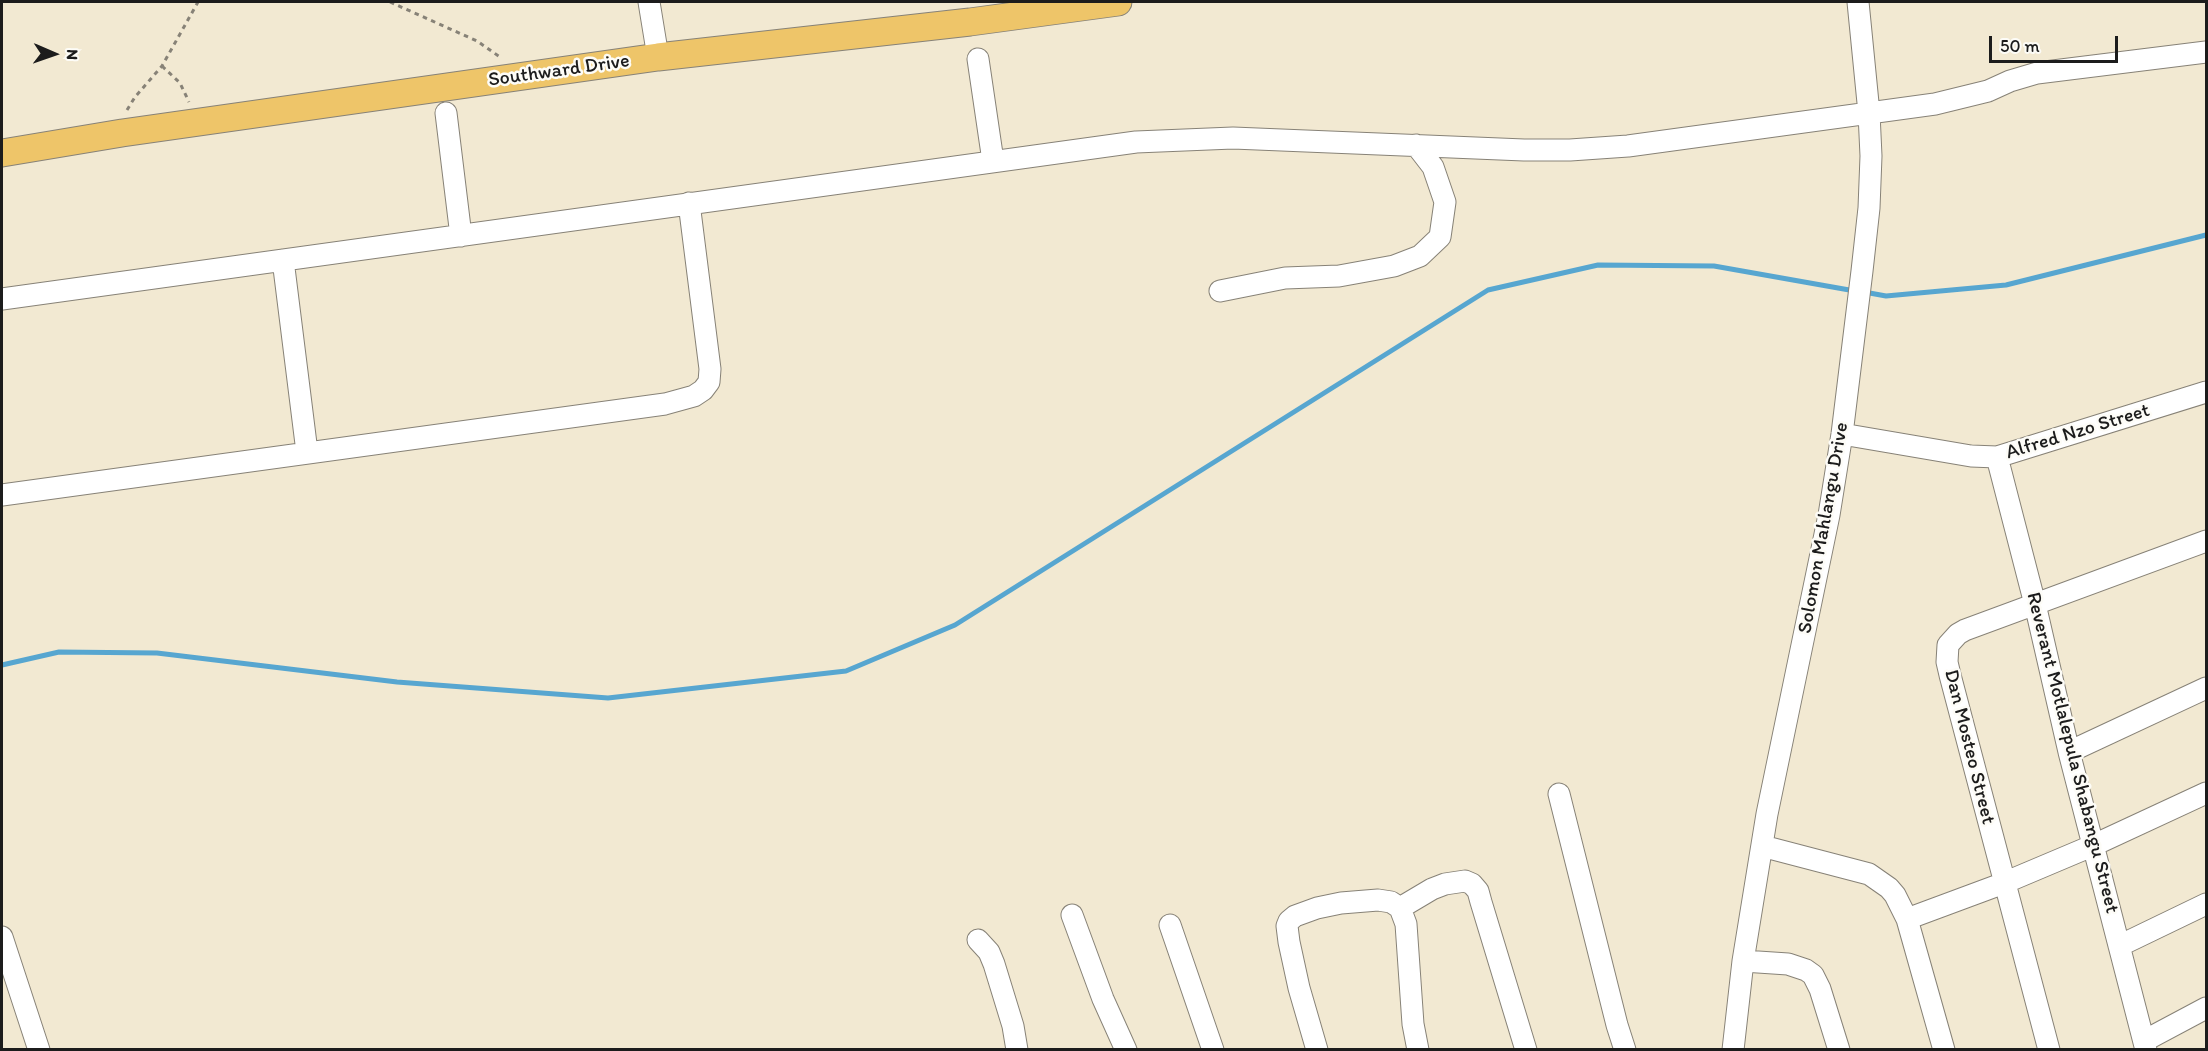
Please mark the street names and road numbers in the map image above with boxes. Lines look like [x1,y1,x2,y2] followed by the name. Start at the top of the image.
[487,49,631,93] street label: Southward Drive
[2003,399,2153,465] street label: Alfred Nzo Street
[1794,421,1854,635] street label: Solomon Mahlangu Drive
[2020,590,2124,916] street label: Reverant Motlalepula Shabangu Street
[1938,667,2000,827] street label: Dan Mosteo Street

